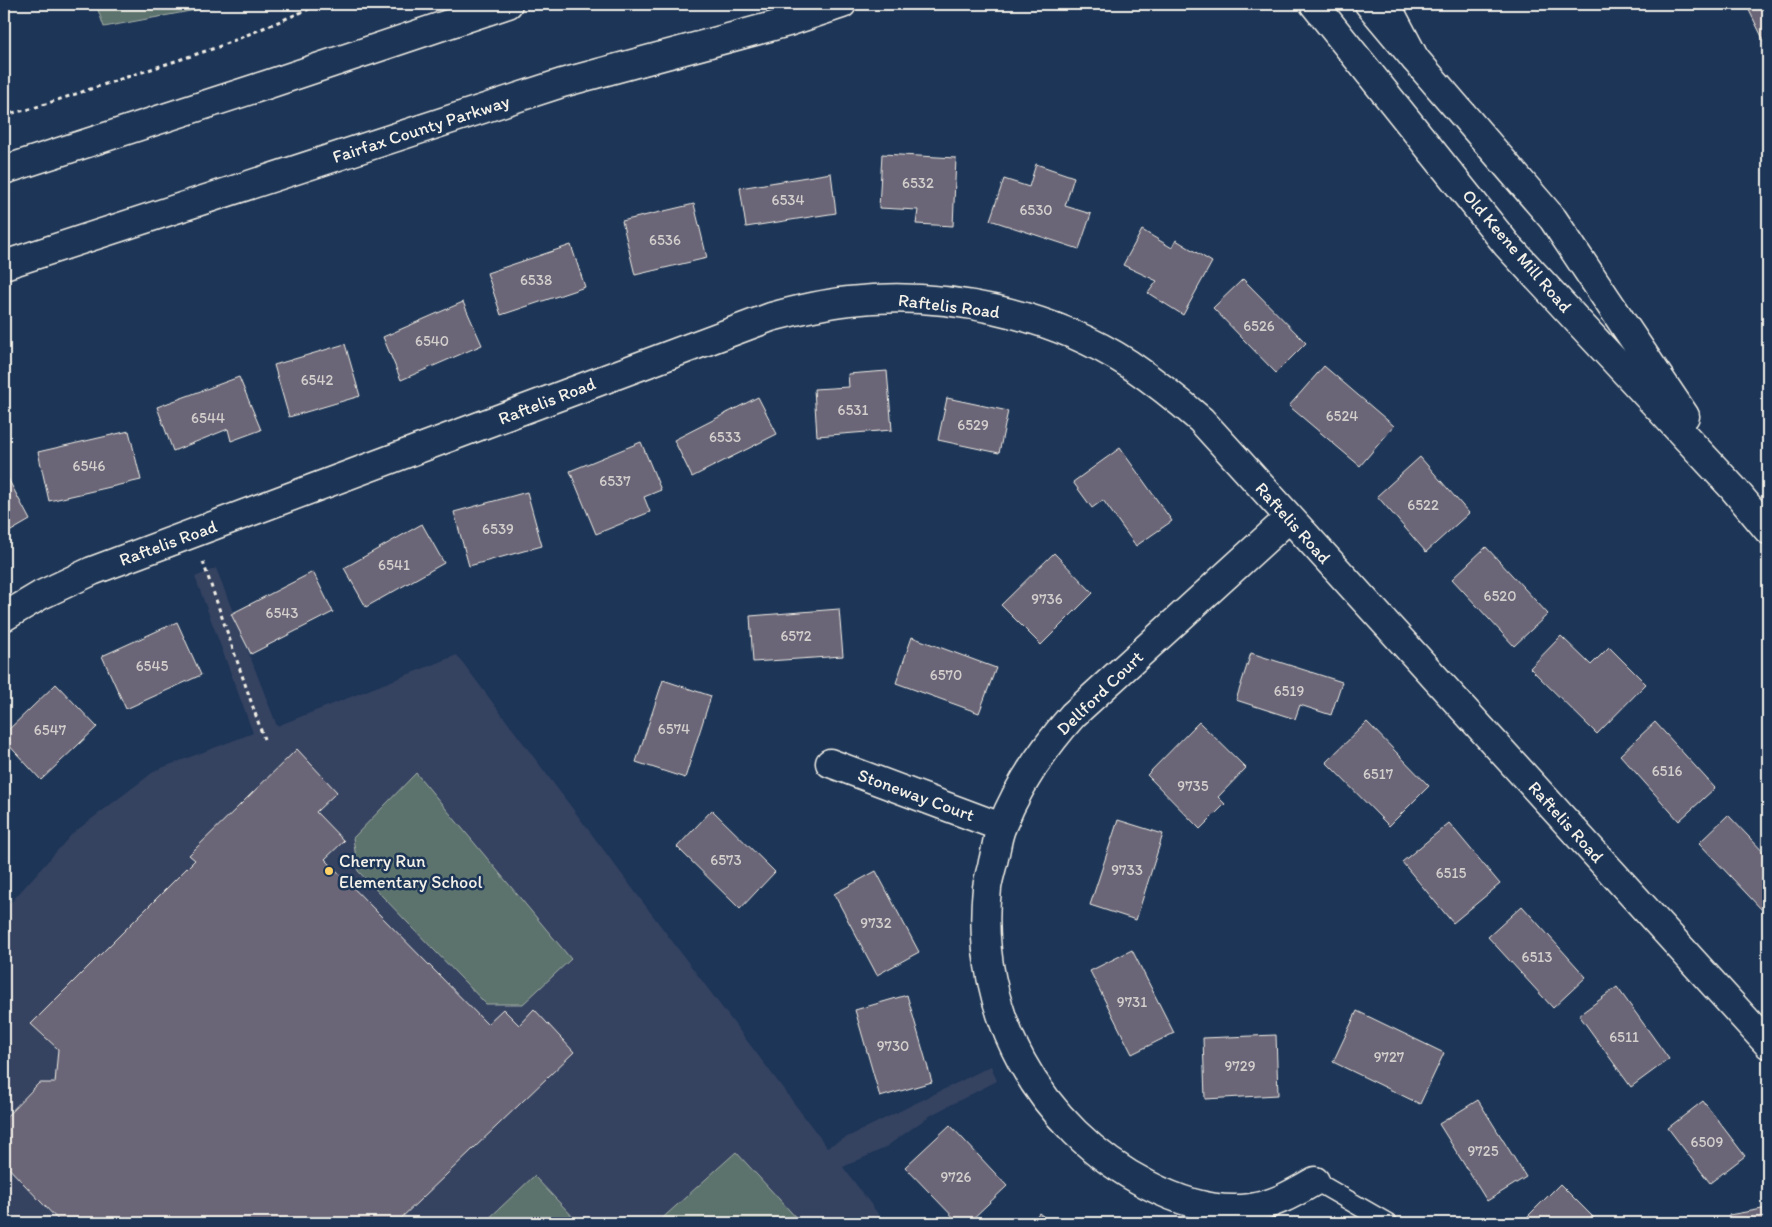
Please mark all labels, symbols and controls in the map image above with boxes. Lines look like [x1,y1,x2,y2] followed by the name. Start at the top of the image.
[330,90,513,168] street label: Fairfax County Parkway
[902,174,934,192] house number: 6532
[1458,185,1577,317] street label: Old Keene Mill Road
[771,191,805,209] house number: 6534
[1019,201,1053,219] house number: 6530
[649,231,681,249] house number: 6536
[520,271,552,289] house number: 6538
[897,289,1001,323] street label: Raftelis Road
[1243,317,1275,335] house number: 6526
[415,332,449,350] house number: 6540
[301,371,333,389] house number: 6542
[495,372,599,430] street label: Raftelis Road
[838,401,869,419] house number: 6531
[1326,407,1358,425] house number: 6524
[191,409,225,427] house number: 6544
[957,416,989,434] house number: 6529
[709,428,741,446] house number: 6533
[73,457,105,475] house number: 6546
[599,472,631,490] house number: 6537
[1251,478,1336,569] street label: Raftelis Road
[1407,496,1439,514] house number: 6522
[116,515,220,571] street label: Raftelis Road
[482,520,514,538] house number: 6539
[378,556,410,574] house number: 6541
[1484,587,1516,605] house number: 6520
[1031,590,1063,608] house number: 9736
[265,604,299,622] house number: 6543
[780,627,812,645] house number: 6572
[1052,646,1148,740] street label: Dellford Court
[136,657,168,675] house number: 6545
[930,666,962,684] house number: 6570
[1274,682,1304,700] house number: 6519
[658,720,690,738] house number: 6574
[34,721,67,739] house number: 6547
[1652,762,1682,780] house number: 6516
[855,764,978,826] street label: Stoneway Court
[1363,765,1394,783] house number: 6517
[1177,777,1209,795] house number: 9735
[1524,777,1609,868] street label: Raftelis Road
[339,850,483,893] place label: Cherry Run Elementary School
[710,851,742,869] house number: 6573
[1111,861,1143,879] house number: 9733
[1436,864,1466,882] house number: 6515
[323,865,335,877] marker: Cherry Run Elementary School
[860,914,892,932] house number: 9732
[1522,948,1552,966] house number: 6513
[1117,993,1147,1011] house number: 9731
[1609,1028,1639,1046] house number: 6511
[877,1037,909,1055] house number: 9730
[1374,1048,1405,1066] house number: 9727
[1224,1057,1256,1075] house number: 9729
[1691,1133,1724,1151] house number: 6509
[1467,1142,1499,1160] house number: 9725
[940,1168,972,1186] house number: 9726

